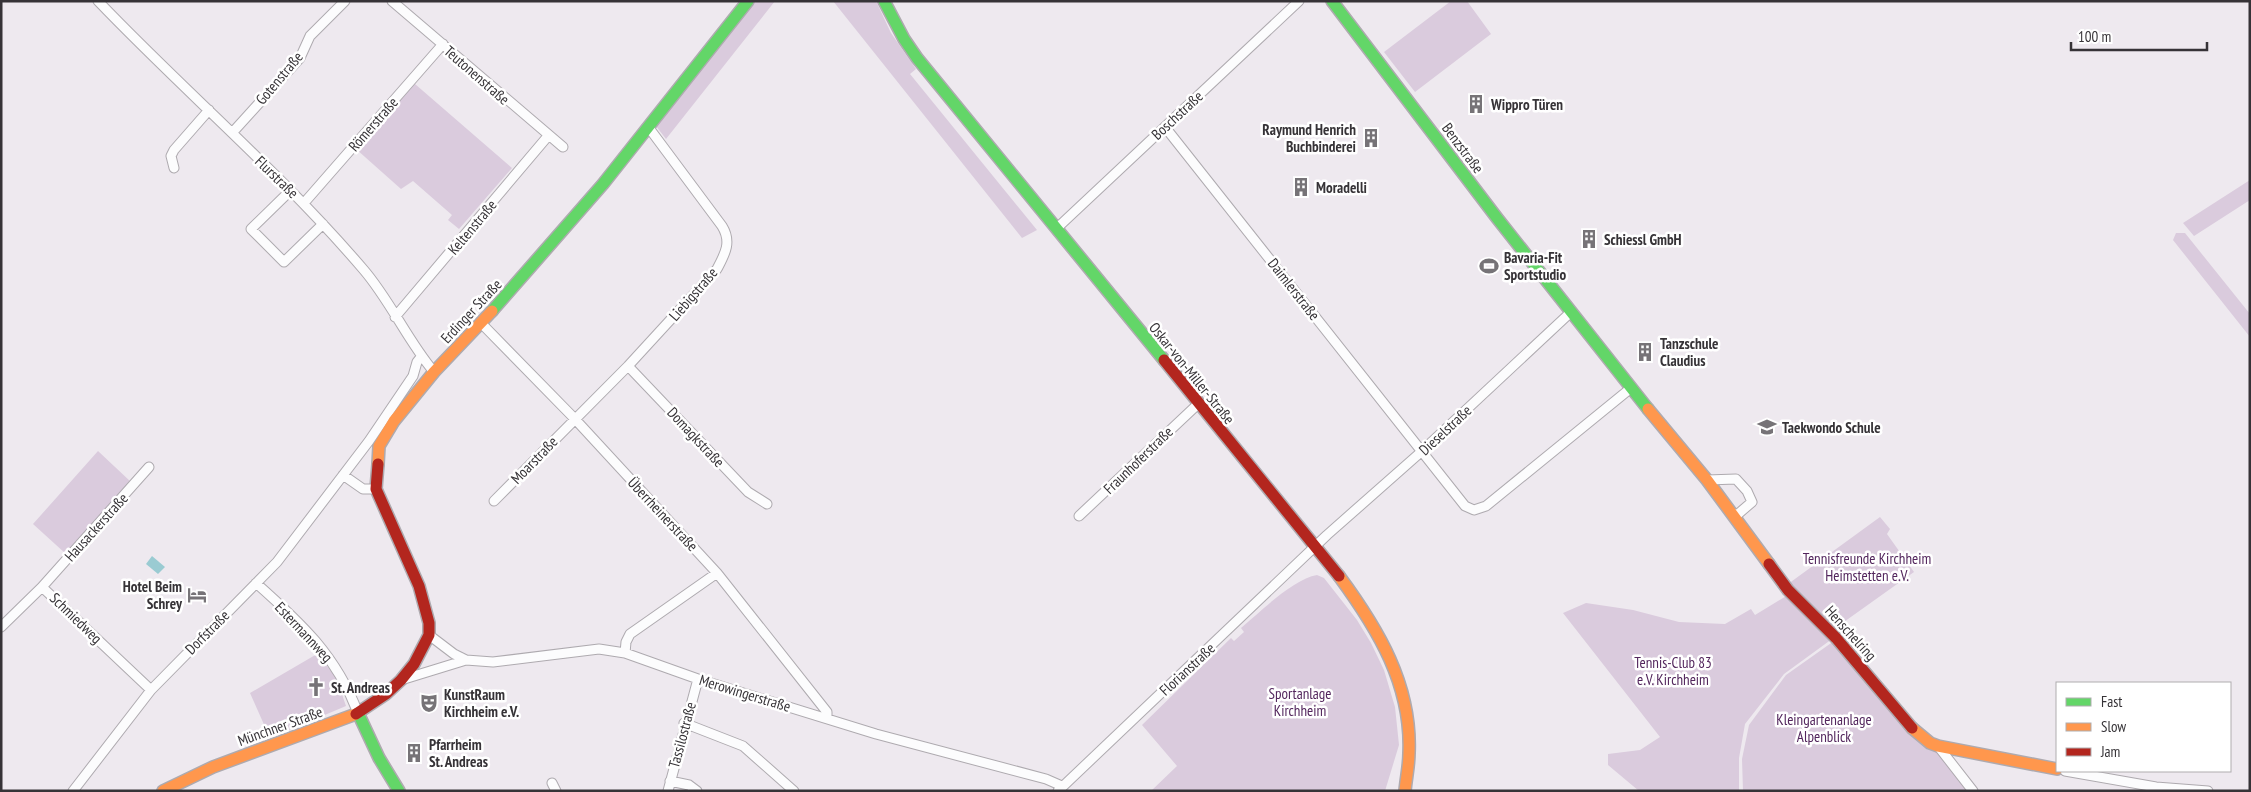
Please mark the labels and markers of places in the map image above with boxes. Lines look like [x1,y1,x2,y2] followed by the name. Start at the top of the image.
[1465,93,1487,115] building icon: Wippro Türen
[1490,95,1563,114] place label: Wippro Türen
[1262,120,1356,156] place label: Raymund Henrich Buchbinderei
[1360,127,1382,149] building icon: Raymund Henrich Buchbinderei
[1290,176,1312,198] building icon: Moradelli
[1316,178,1367,197] place label: Moradelli
[1578,228,1600,250] building icon: Schiessl GmbH
[1604,230,1682,249] place label: Schiessl GmbH
[1504,248,1566,284] place label: Bavaria-Fit Sportstudio
[1478,255,1500,277] sports icon: Bavaria-Fit Sportstudio
[1660,334,1718,370] place label: Tanzschule Claudius
[1634,341,1656,363] building icon: Tanzschule Claudius
[1756,416,1778,438] school or university icon: Taekwondo Schule
[1782,418,1881,437] place label: Taekwondo Schule
[123,577,183,613] place label: Hotel Beim Schrey
[186,584,208,606] hotel icon: Hotel Beim Schrey
[305,676,327,698] church icon: St. Andreas
[331,678,390,697] place label: St. Andreas
[444,685,519,721] place label: KunstRaum Kirchheim e.V.
[418,692,440,714] theatre icon: KunstRaum Kirchheim e.V.
[429,735,488,771] place label: Pfarrheim St. Andreas
[403,742,425,764] building icon: Pfarrheim St. Andreas

